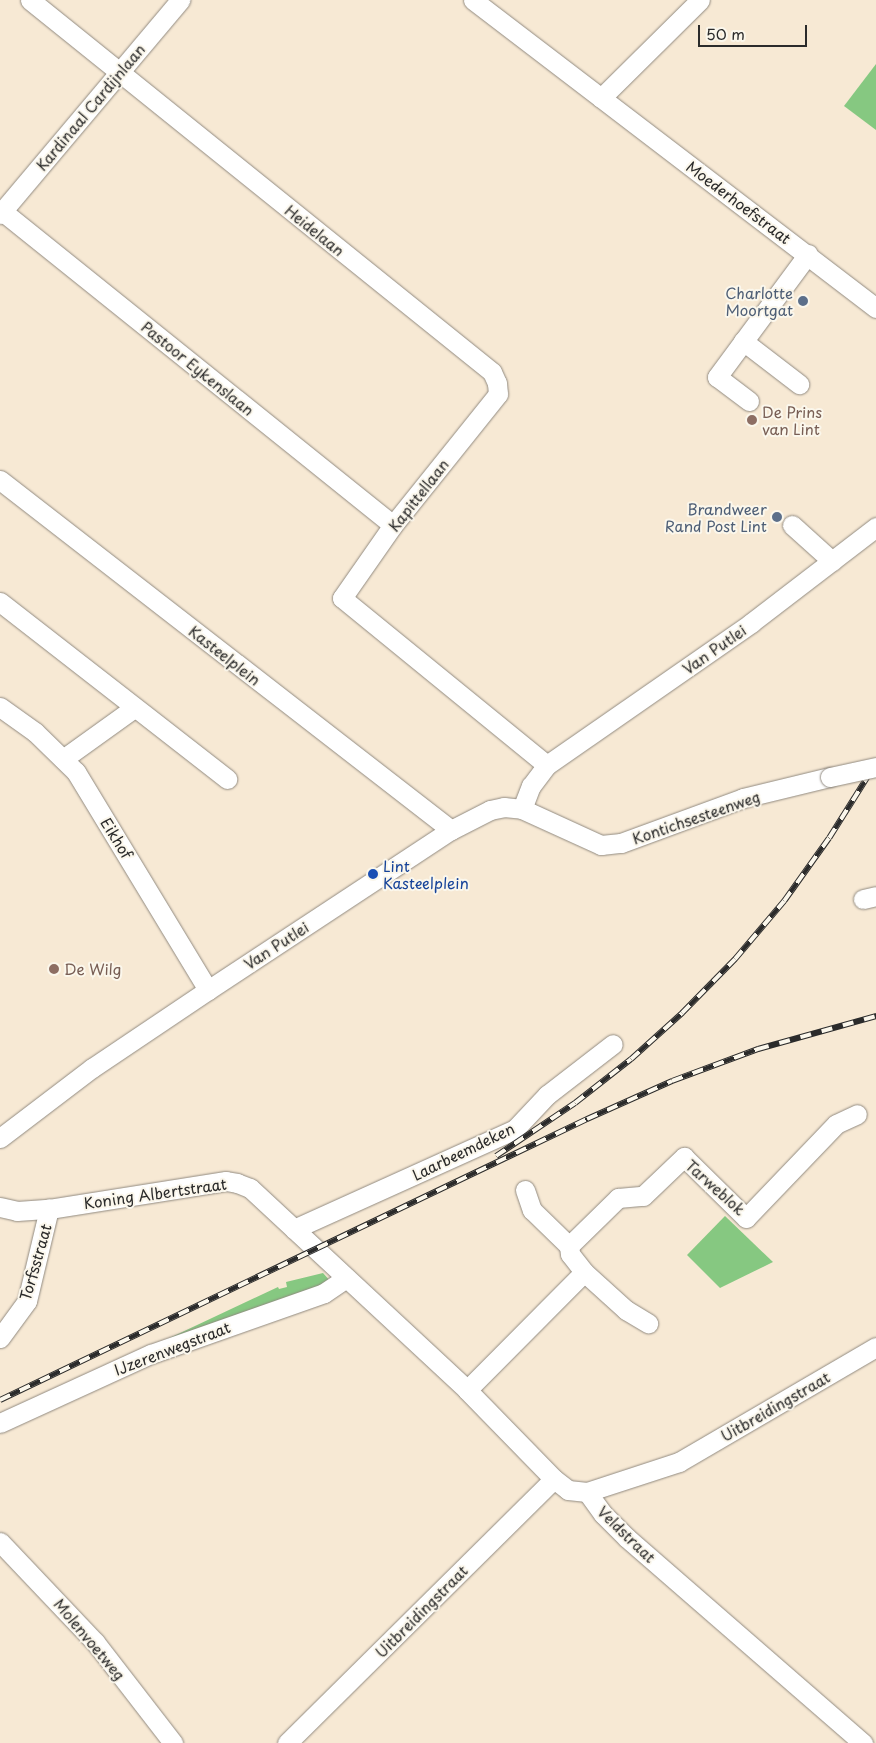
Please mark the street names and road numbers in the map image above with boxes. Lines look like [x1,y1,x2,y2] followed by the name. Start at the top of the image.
[32,40,148,174] street label: Kardinaal Cardijnlaan
[683,157,795,247] street label: Moederhoefstraat
[282,201,348,259] street label: Heidelaan
[138,317,258,419] street label: Pastoor Eykenslaan
[384,455,452,535] street label: Kapittellaan
[679,621,749,677] street label: Van Putlei
[186,622,264,688] street label: Kasteelplein
[630,787,762,847] street label: Kontichsesteenweg
[97,814,137,862] street label: Eikhof
[241,918,311,972] street label: Van Putlei
[409,1118,517,1184] street label: Laarbeemdeken
[682,1156,750,1218] street label: Tarweblok
[83,1174,227,1212] street label: Koning Albertstraat
[16,1222,54,1302] street label: Torfsstraat
[111,1318,233,1378] street label: IJzerenwegstraat
[717,1367,833,1445] street label: Uitbreidingstraat
[594,1502,660,1566] street label: Veldstraat
[371,1561,471,1661] street label: Uitbreidingstraat
[51,1595,129,1683] street label: Molenvoetweg

